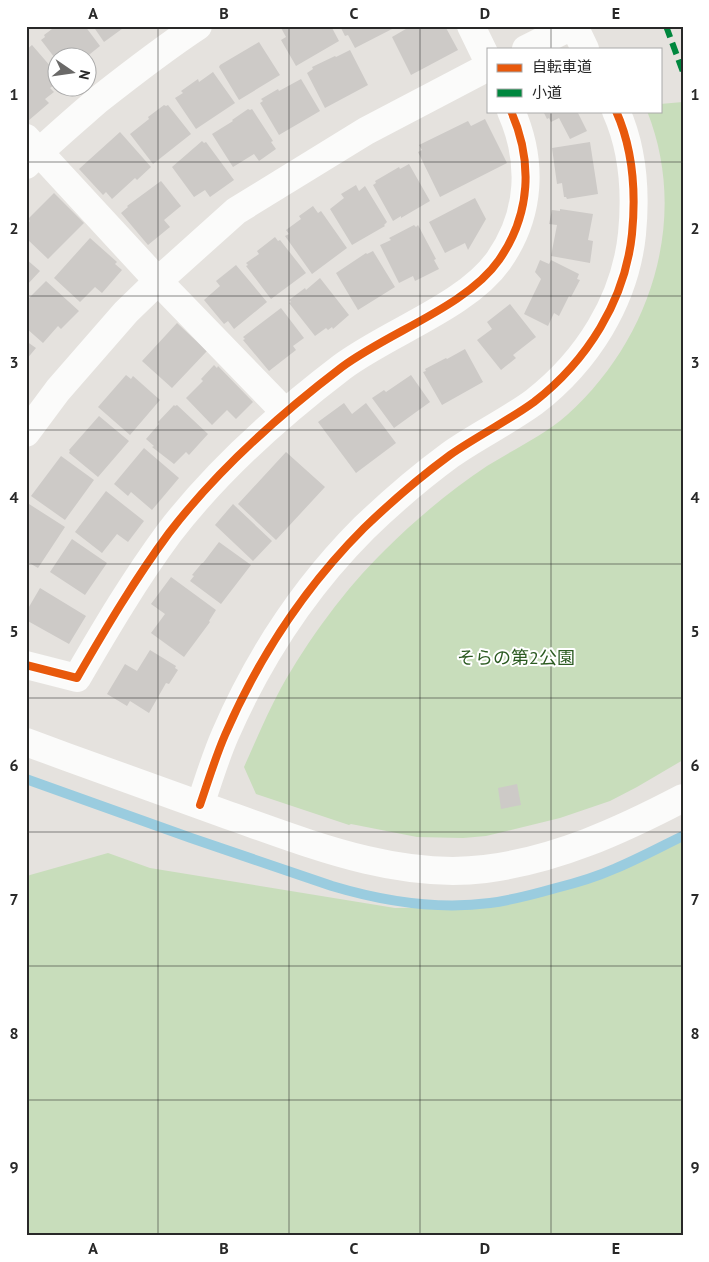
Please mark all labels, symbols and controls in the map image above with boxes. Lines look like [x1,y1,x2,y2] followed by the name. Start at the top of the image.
[88,3,98,23] text: A
[219,3,229,23] text: B
[350,3,359,23] text: C
[480,3,490,23] text: D
[612,3,620,23] text: E
[48,48,98,98] north arrow
[487,48,662,112] legend
[532,57,592,76] text: 自転車道
[75,68,94,81] text: N
[532,83,562,102] text: 小道
[9,84,19,104] text: 1
[690,84,700,104] text: 1
[9,218,19,238] text: 2
[690,218,700,238] text: 2
[9,352,19,372] text: 3
[690,352,700,372] text: 3
[9,487,19,507] text: 4
[690,487,700,507] text: 4
[9,621,19,641] text: 5
[690,621,700,641] text: 5
[457,646,575,669] park label: そらの第2公園
[9,755,19,775] text: 6
[690,755,700,775] text: 6
[9,889,19,909] text: 7
[690,889,700,909] text: 7
[9,1023,19,1043] text: 8
[690,1023,700,1043] text: 8
[9,1157,19,1177] text: 9
[690,1157,700,1177] text: 9
[88,1238,98,1258] text: A
[219,1238,229,1258] text: B
[350,1238,359,1258] text: C
[480,1238,490,1258] text: D
[612,1238,620,1258] text: E

